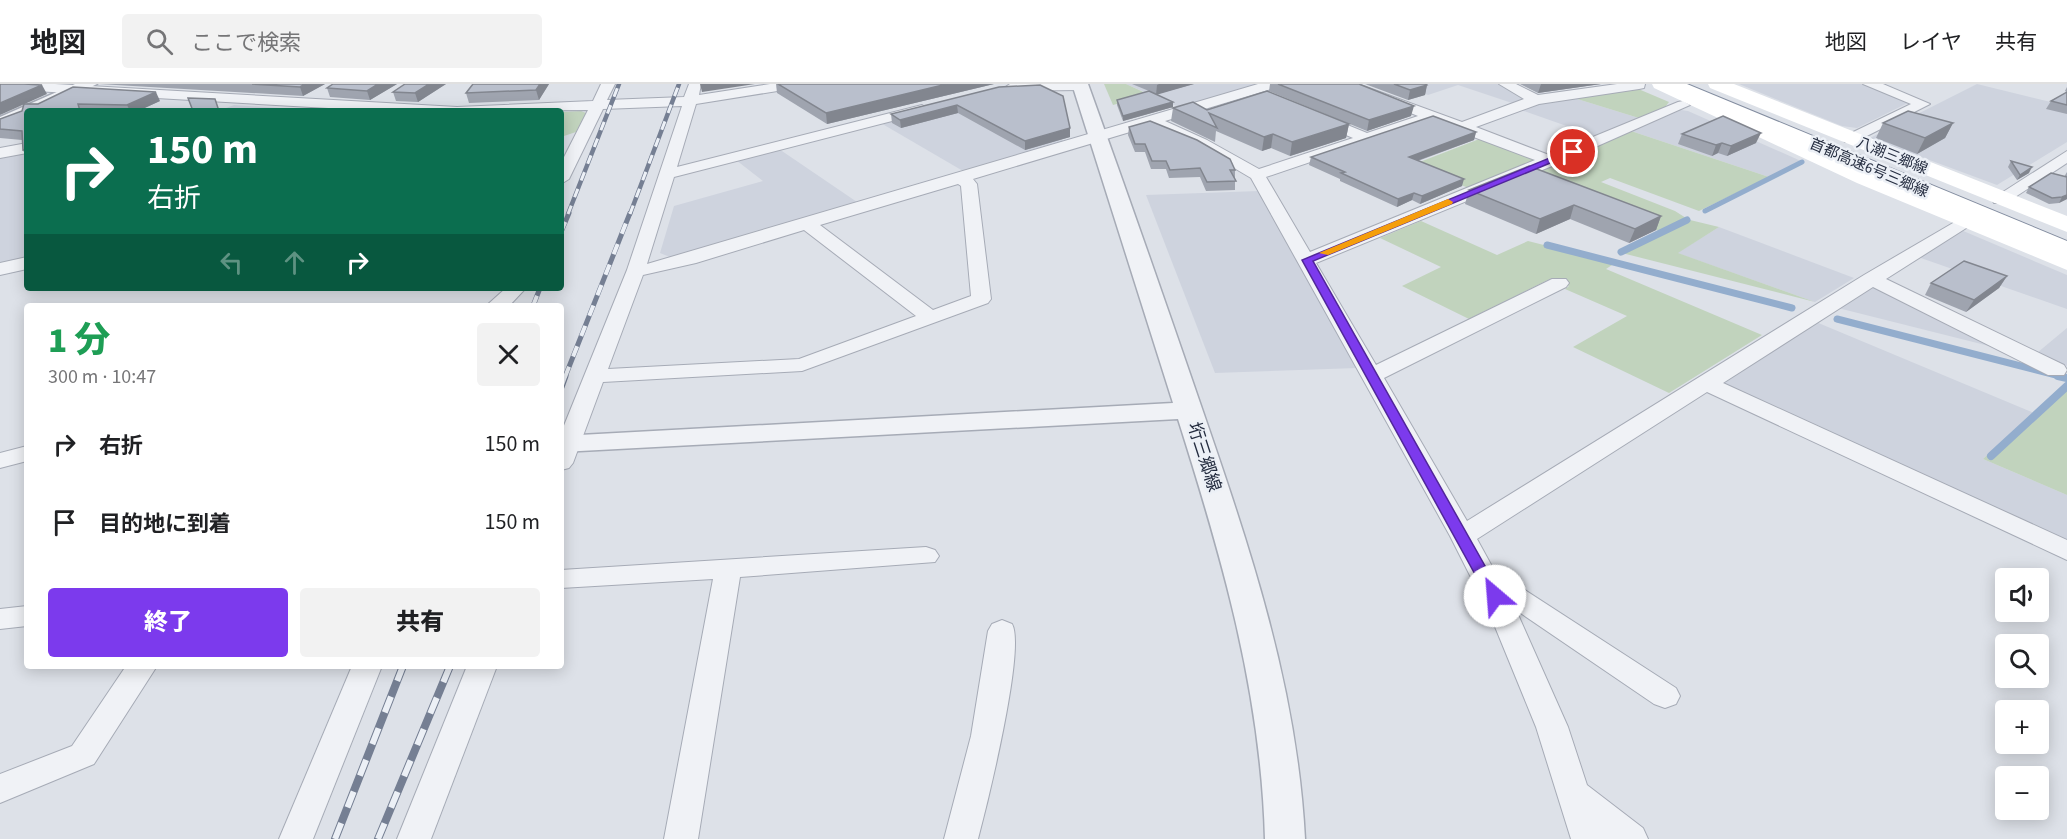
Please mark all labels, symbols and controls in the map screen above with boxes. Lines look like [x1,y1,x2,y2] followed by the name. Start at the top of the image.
[122,14,542,68] search box
[30,23,86,63] text: 地図
[143,25,176,58] icon: search
[191,27,301,59] text: ここで検索
[1825,27,1867,57] text: 地図
[1900,27,1962,57] text: レイヤ
[1995,27,2037,57] text: 共有
[147,120,258,180] text: 150 m
[1547,126,1598,177] pin
[48,132,126,210] icon: right
[1853,132,1931,180] street label: 八潮三郷線
[1806,133,1932,203] street label: 首都高速6号三郷線
[1556,135,1589,168] icon: arrive
[147,179,201,218] text: 右折
[215,246,248,279] icon: left
[278,246,311,279] icon: ahead
[341,246,374,279] icon: right
[48,315,110,366] text: 1 分
[477,323,540,386] button: close
[48,363,156,391] text: 300 m · 10:47
[1181,419,1227,495] street label: 垳三郷線
[48,428,81,461] icon: right
[485,428,540,460] text: 150 m
[99,430,143,462] text: 右折
[48,506,81,539] icon: arrive
[485,506,540,538] text: 150 m
[99,508,231,540] text: 目的地に到着
[1463,564,1527,628] position arrow
[1995,568,2049,820] map controls
[1995,568,2049,622] button: sound
[48,588,288,657] button: 終了
[300,588,540,657] button: 共有
[1995,634,2049,688] button: search
[1995,700,2049,754] button: +
[1995,766,2049,820] button: −

